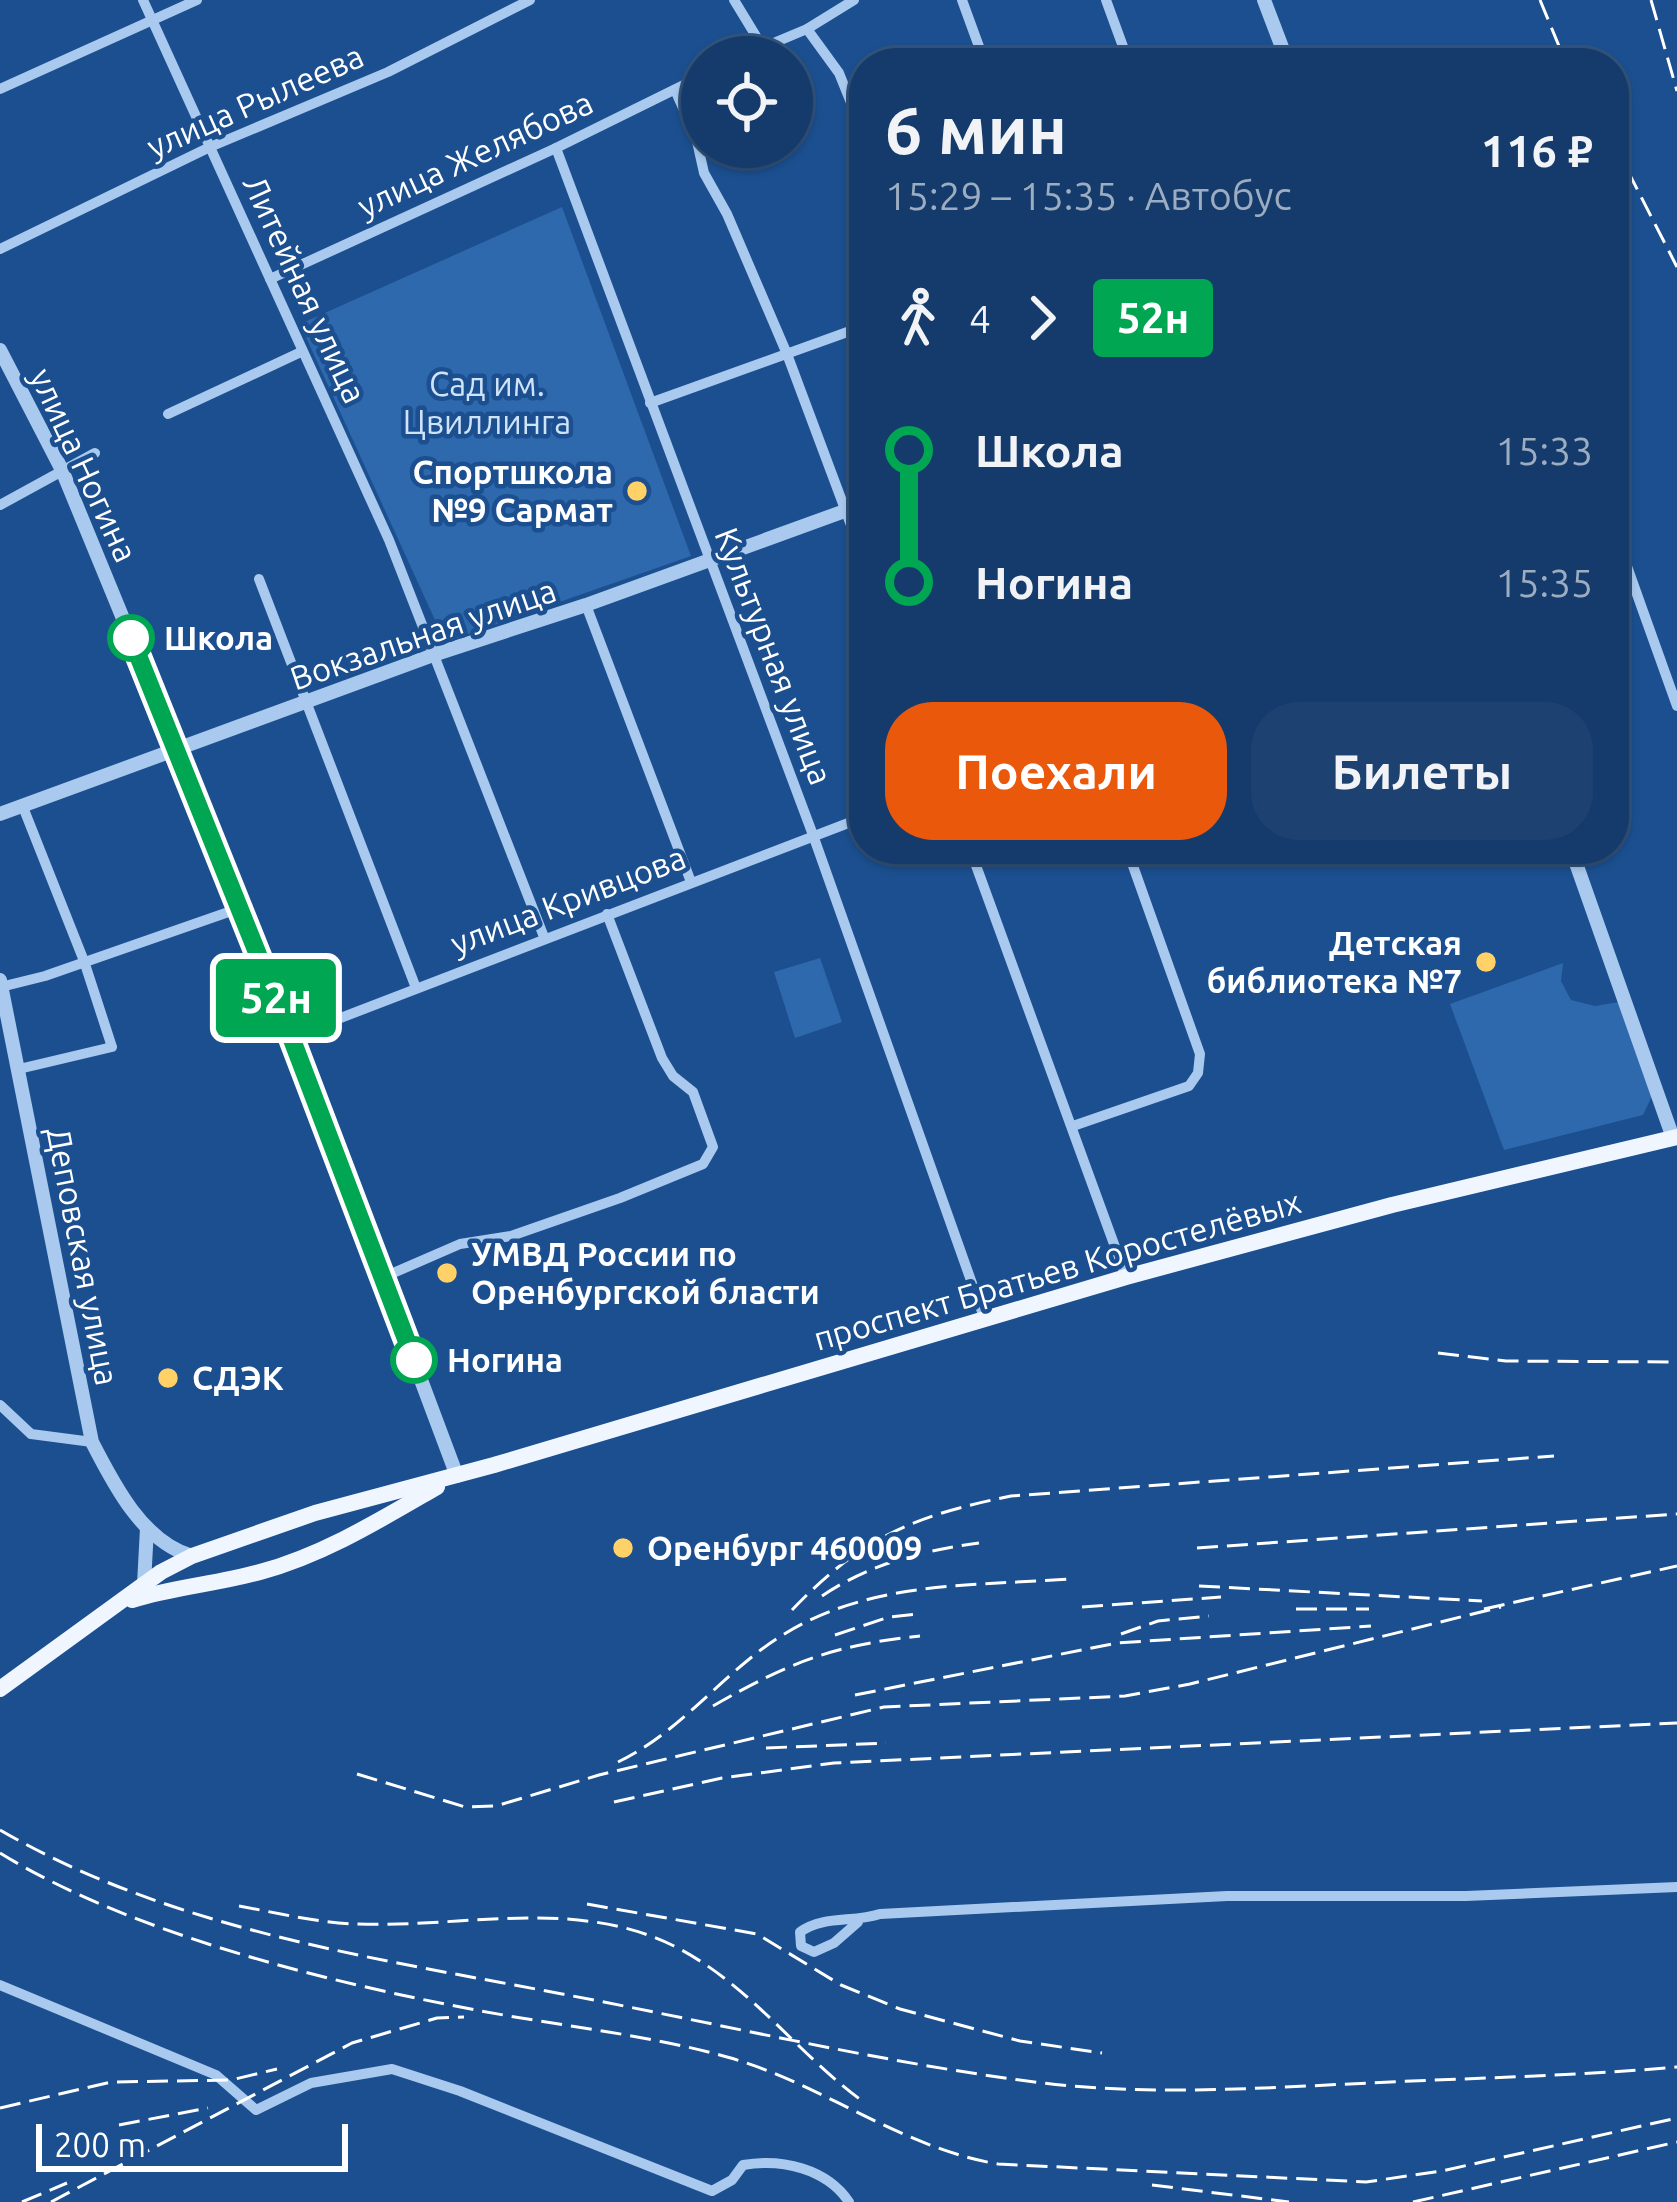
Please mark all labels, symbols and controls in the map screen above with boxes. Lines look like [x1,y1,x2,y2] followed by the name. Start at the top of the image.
[141,36,369,165] street label: улица Рылеева
[681,36,813,168] map controls
[681,36,813,168] button: locate
[351,83,598,224] street label: улица Желябова
[885,92,1067,166] text: 6 мин
[1481,125,1593,176] text: 116 ₽
[237,169,374,408] street label: Литейная улица
[885,174,1292,217] text: 15:29 – 15:35 · Автобус
[885,285,951,351] icon: walk
[1009,285,1075,351] icon: forward
[1117,294,1189,341] text: 52н
[969,297,991,340] text: 4
[23,362,145,567] street label: улица Ногина
[403,365,571,440] park label: Сад им. Цвиллинга
[975,425,1124,476] text: Школа
[1495,429,1593,472] text: 15:33
[412,453,613,528] place label: Спортшкола №9 Сармат
[624,478,650,504] marker: Спортшкола №9 Сармат
[708,522,840,789] street label: Культурная улица
[975,557,1133,608] text: Ногина
[1495,561,1593,604] text: 15:35
[285,571,560,696] street label: Вокзальная улица
[109,616,153,660] marker: Школа
[164,619,273,656] place label: Школа
[885,702,1227,840] button: Поехали
[1251,702,1593,840] button: Билеты
[445,838,691,961] street label: улица Кривцова
[1207,924,1462,999] place label: Детская библиотека №7
[1473,949,1499,975] marker: Детская библиотека №7
[207,959,345,1037] line badge: 52н
[240,974,312,1021] text: 52н
[40,1123,127,1388] street label: Деповская улица
[809,1182,1305,1357] street label: проспект Братьев Коростелёвых
[471,1235,820,1310] place label: УМВД России по Оренбургской бласти
[434,1260,460,1286] marker: УМВД России по Оренбургской бласти
[392,1338,436,1382] marker: Ногина
[447,1341,563,1378] place label: Ногина
[192,1359,284,1396] place label: СДЭК
[155,1365,181,1391] marker: СДЭК
[647,1529,922,1566] place label: Оренбург 460009
[610,1535,636,1561] marker: Оренбург 460009
[36,2118,348,2171] scale bar
[54,2126,146,2163] text: 200 m

